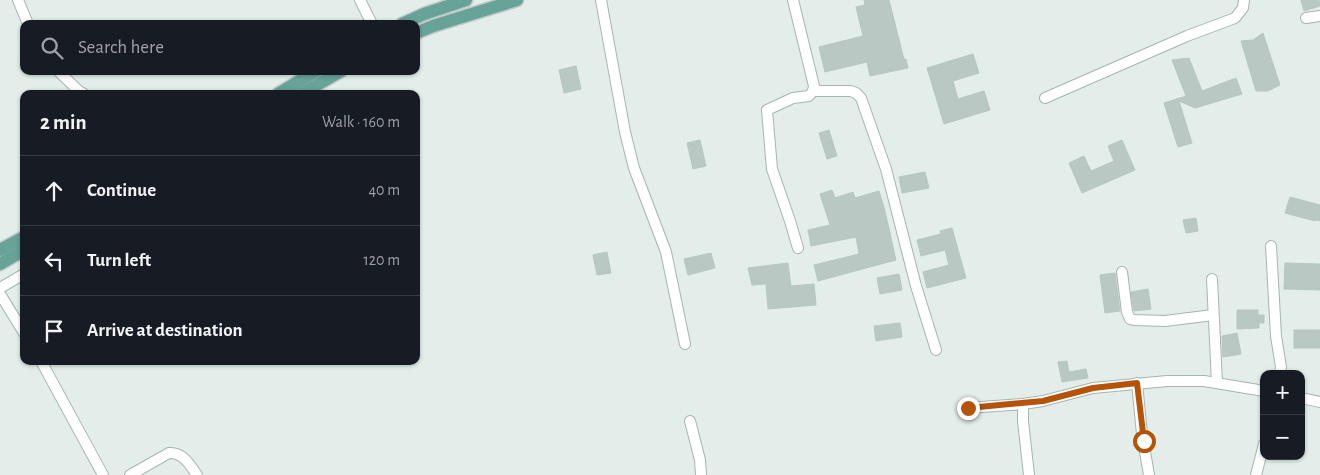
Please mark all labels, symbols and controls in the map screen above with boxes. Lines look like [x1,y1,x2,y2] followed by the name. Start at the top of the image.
[20,20,420,75] search box
[38,34,66,62] icon: search
[78,38,164,57] text: Search here
[40,112,87,133] text: 2 min
[322,114,400,130] text: Walk · 160 m
[40,177,68,205] icon: ahead
[87,181,156,200] text: Continue
[368,182,400,198] text: 40 m
[40,247,68,275] icon: left
[87,251,151,270] text: Turn left
[363,252,400,268] text: 120 m
[40,317,68,345] icon: arrive
[87,321,243,340] text: Arrive at destination
[1260,370,1305,460] map controls
[1260,370,1305,415] button: +
[957,397,980,420] route end
[1260,415,1305,460] button: −
[1133,430,1156,453] route start

